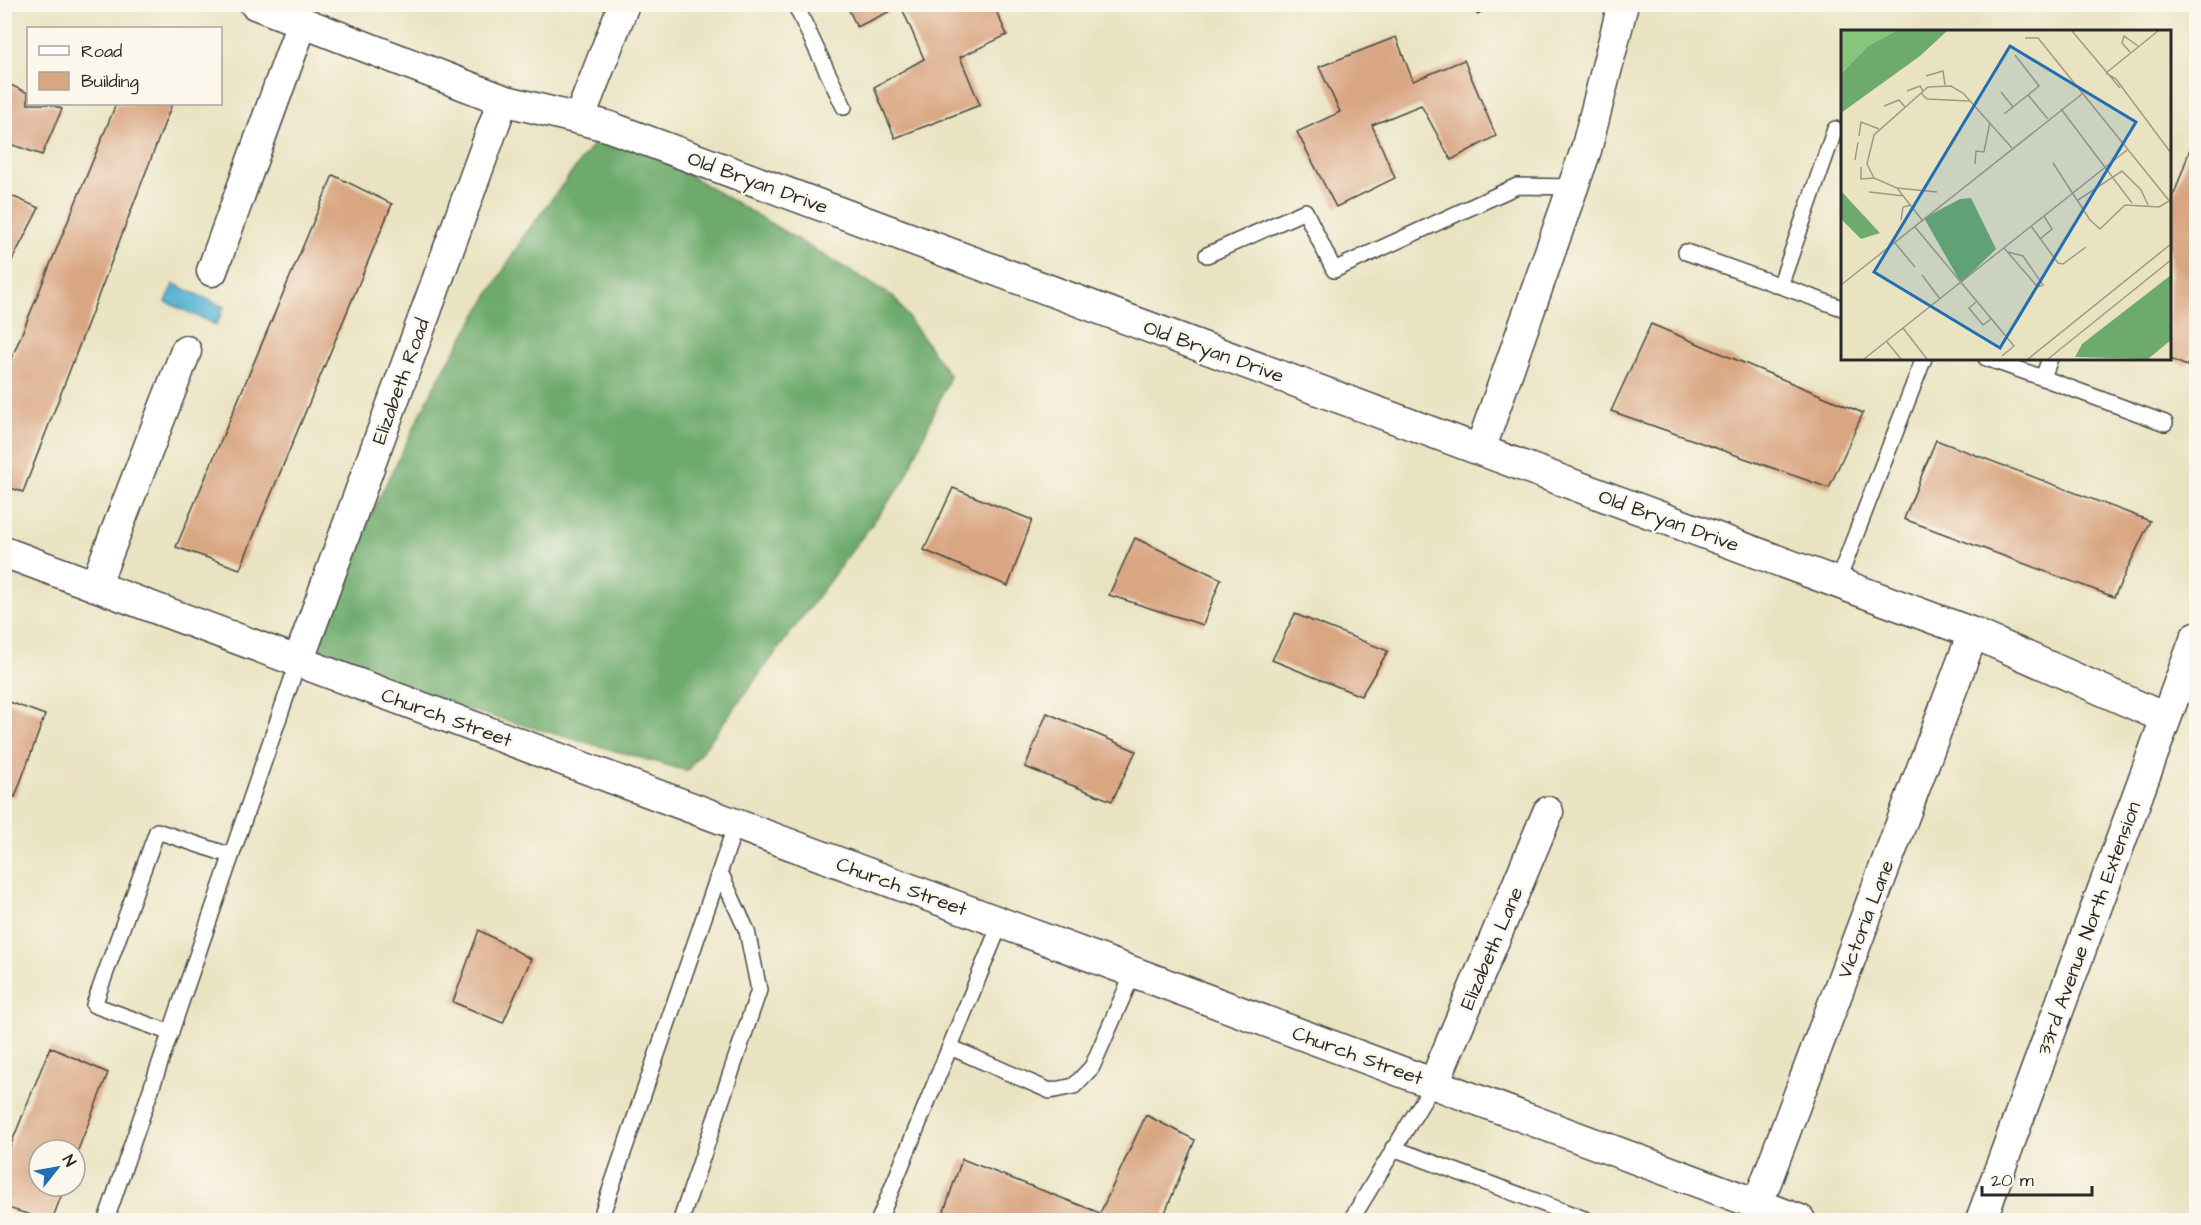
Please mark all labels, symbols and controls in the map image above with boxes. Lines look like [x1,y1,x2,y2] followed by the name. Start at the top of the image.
[27,27,222,105] legend
[1841,30,2171,360] inset map
[81,39,122,64] text: Road
[81,69,139,95] text: Building
[683,145,832,222] street label: Old Bryan Drive
[365,314,437,448] street label: Elizabeth Road
[1139,314,1288,391] street label: Old Bryan Drive
[1594,483,1743,560] street label: Old Bryan Drive
[377,681,516,755] street label: Church Street
[2030,798,2148,1059] street label: 33rd Avenue North Extension
[832,850,971,924] street label: Church Street
[1831,856,1901,983] street label: Victoria Lane
[1453,882,1530,1014] street label: Elizabeth Lane
[1288,1019,1427,1093] street label: Church Street
[27,1138,87,1198] north arrow
[57,1151,81,1171] text: N
[1982,1159,2092,1197] scale bar
[1991,1168,2034,1193] text: 20 m

